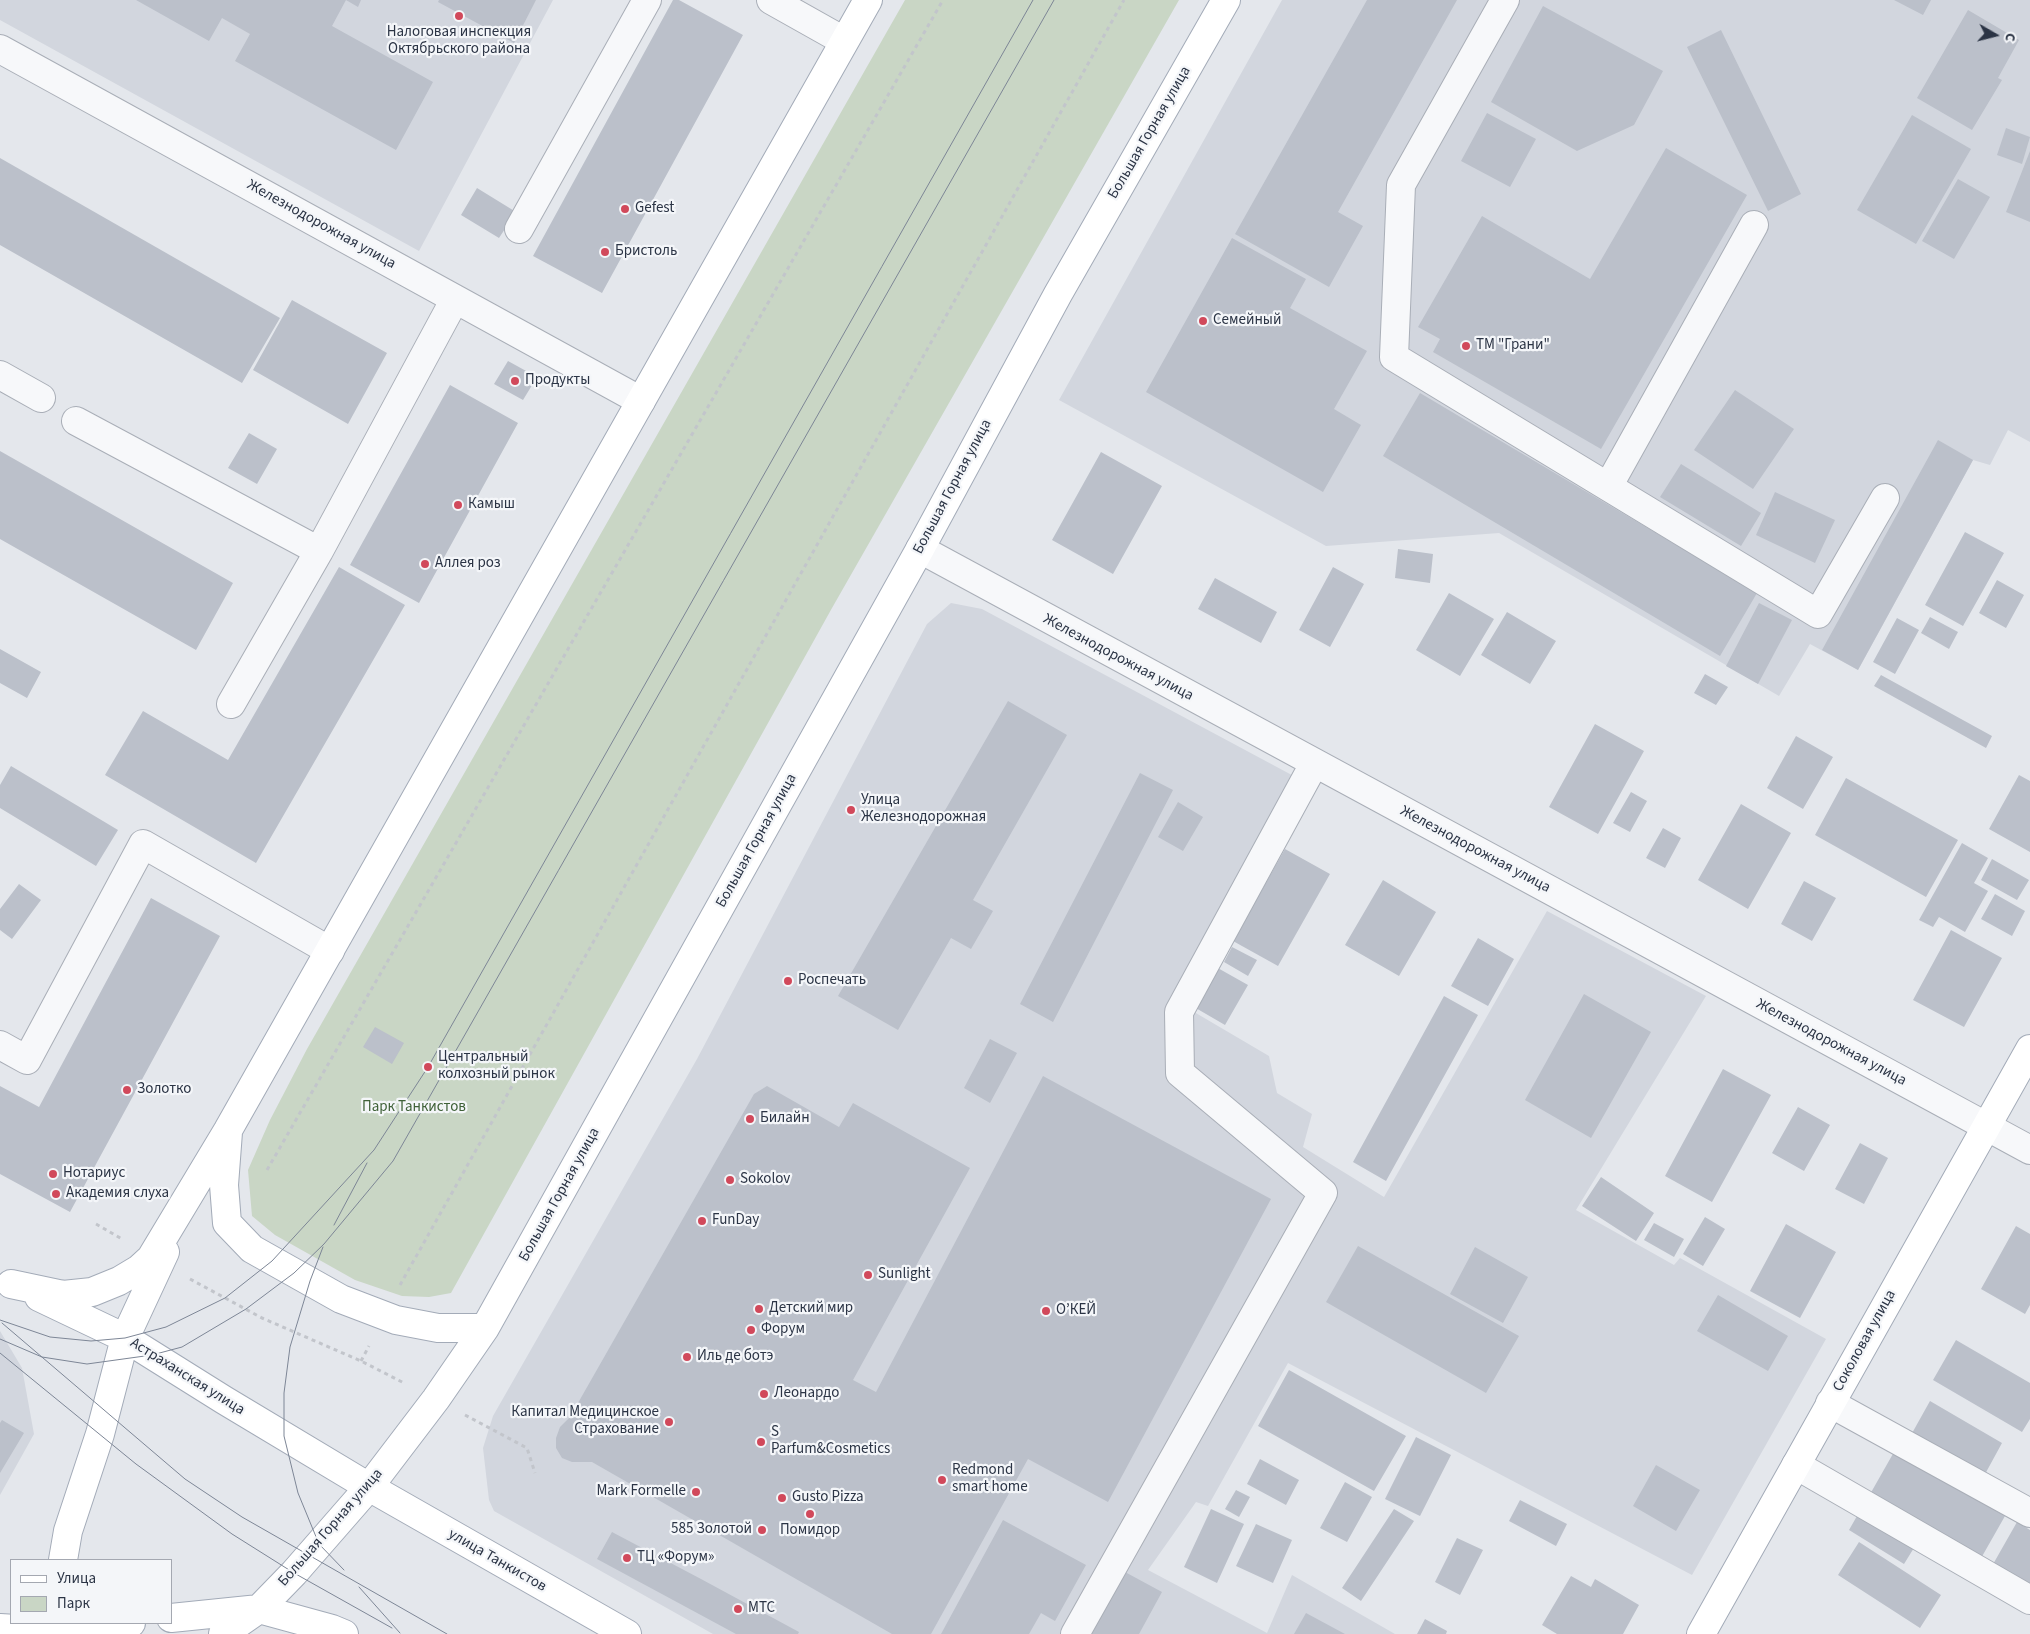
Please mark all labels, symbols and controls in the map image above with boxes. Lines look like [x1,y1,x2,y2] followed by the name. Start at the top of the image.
[453,10,465,22] marker: Налоговая инспекция Октябрьского района
[1970,10,2020,60] north arrow
[387,24,531,59] place label: Налоговая инспекция Октябрьского района
[1999,32,2020,43] text: С
[1105,64,1195,202] street label: Большая Горная улица
[243,177,399,273] street label: Железнодорожная улица
[635,200,674,218] place label: Gefest
[619,203,631,215] marker: Gefest
[615,243,677,261] place label: Бристоль
[599,246,611,258] marker: Бристоль
[1213,312,1281,330] place label: Семейный
[1197,315,1209,327] marker: Семейный
[1476,337,1550,355] place label: ТМ "Грани"
[1460,340,1472,352] marker: ТМ "Грани"
[525,372,590,390] place label: Продукты
[509,375,521,387] marker: Продукты
[910,417,996,557] street label: Большая Горная улица
[468,496,515,514] place label: Камыш
[452,499,464,511] marker: Камыш
[435,555,501,573] place label: Аллея роз
[419,558,431,570] marker: Аллея роз
[1040,611,1196,705] street label: Железнодорожная улица
[713,771,801,911] street label: Большая Горная улица
[861,792,986,827] place label: Улица Железнодорожная
[1397,803,1553,897] street label: Железнодорожная улица
[845,804,857,816] marker: Улица Железнодорожная
[798,972,866,990] place label: Роспечать
[782,975,794,987] marker: Роспечать
[1753,996,1909,1090] street label: Железнодорожная улица
[438,1049,555,1084] place label: Центральный колхозный рынок
[422,1061,434,1073] marker: Центральный колхозный рынок
[137,1081,191,1099] place label: Золотко
[121,1084,133,1096] marker: Золотко
[362,1099,466,1117] park label: Парк Танкистов
[760,1110,810,1128] place label: Билайн
[744,1113,756,1125] marker: Билайн
[516,1125,604,1265] street label: Большая Горная улица
[63,1165,125,1183] place label: Нотариус
[47,1168,59,1180] marker: Нотариус
[740,1171,790,1189] place label: Sokolov
[724,1174,736,1186] marker: Sokolov
[66,1185,169,1203] place label: Академия слуха
[50,1188,62,1200] marker: Академия слуха
[712,1212,759,1230] place label: FunDay
[696,1215,708,1227] marker: FunDay
[878,1266,931,1284] place label: Sunlight
[862,1269,874,1281] marker: Sunlight
[1830,1287,1900,1395] street label: Соколовая улица
[769,1300,853,1318] place label: Детский мир
[1056,1302,1096,1320] place label: О’КЕЙ
[753,1303,765,1315] marker: Детский мир
[1040,1305,1052,1317] marker: О’КЕЙ
[761,1321,805,1339] place label: Форум
[745,1324,757,1336] marker: Форум
[126,1334,248,1420] street label: Астраханская улица
[697,1348,773,1366] place label: Иль де ботэ
[681,1351,693,1363] marker: Иль де ботэ
[774,1385,839,1403] place label: Леонардо
[758,1388,770,1400] marker: Леонардо
[511,1404,659,1439] place label: Капитал Медицинское Страхование
[663,1416,675,1428] marker: Капитал Медицинское Страхование
[771,1424,890,1459] place label: S Parfum&Cosmetics
[755,1436,767,1448] marker: S Parfum&Cosmetics
[952,1462,1028,1497] place label: Redmond smart home
[275,1465,387,1591] street label: Большая Горная улица
[936,1474,948,1486] marker: Redmond smart home
[596,1483,686,1501] place label: Mark Formelle
[690,1486,702,1498] marker: Mark Formelle
[792,1489,864,1507] place label: Gusto Pizza
[776,1492,788,1504] marker: Gusto Pizza
[804,1508,816,1520] marker: Помидор
[671,1521,752,1539] place label: 585 Золотой
[780,1522,840,1540] place label: Помидор
[756,1524,768,1536] marker: 585 Золотой
[445,1526,549,1596] street label: улица Танкистов
[637,1549,714,1567] place label: ТЦ «Форум»
[621,1552,633,1564] marker: ТЦ «Форум»
[10,1559,172,1624] legend
[57,1568,96,1589] text: Улица
[57,1593,90,1614] text: Парк
[748,1600,775,1618] place label: МТС
[732,1603,744,1615] marker: МТС

